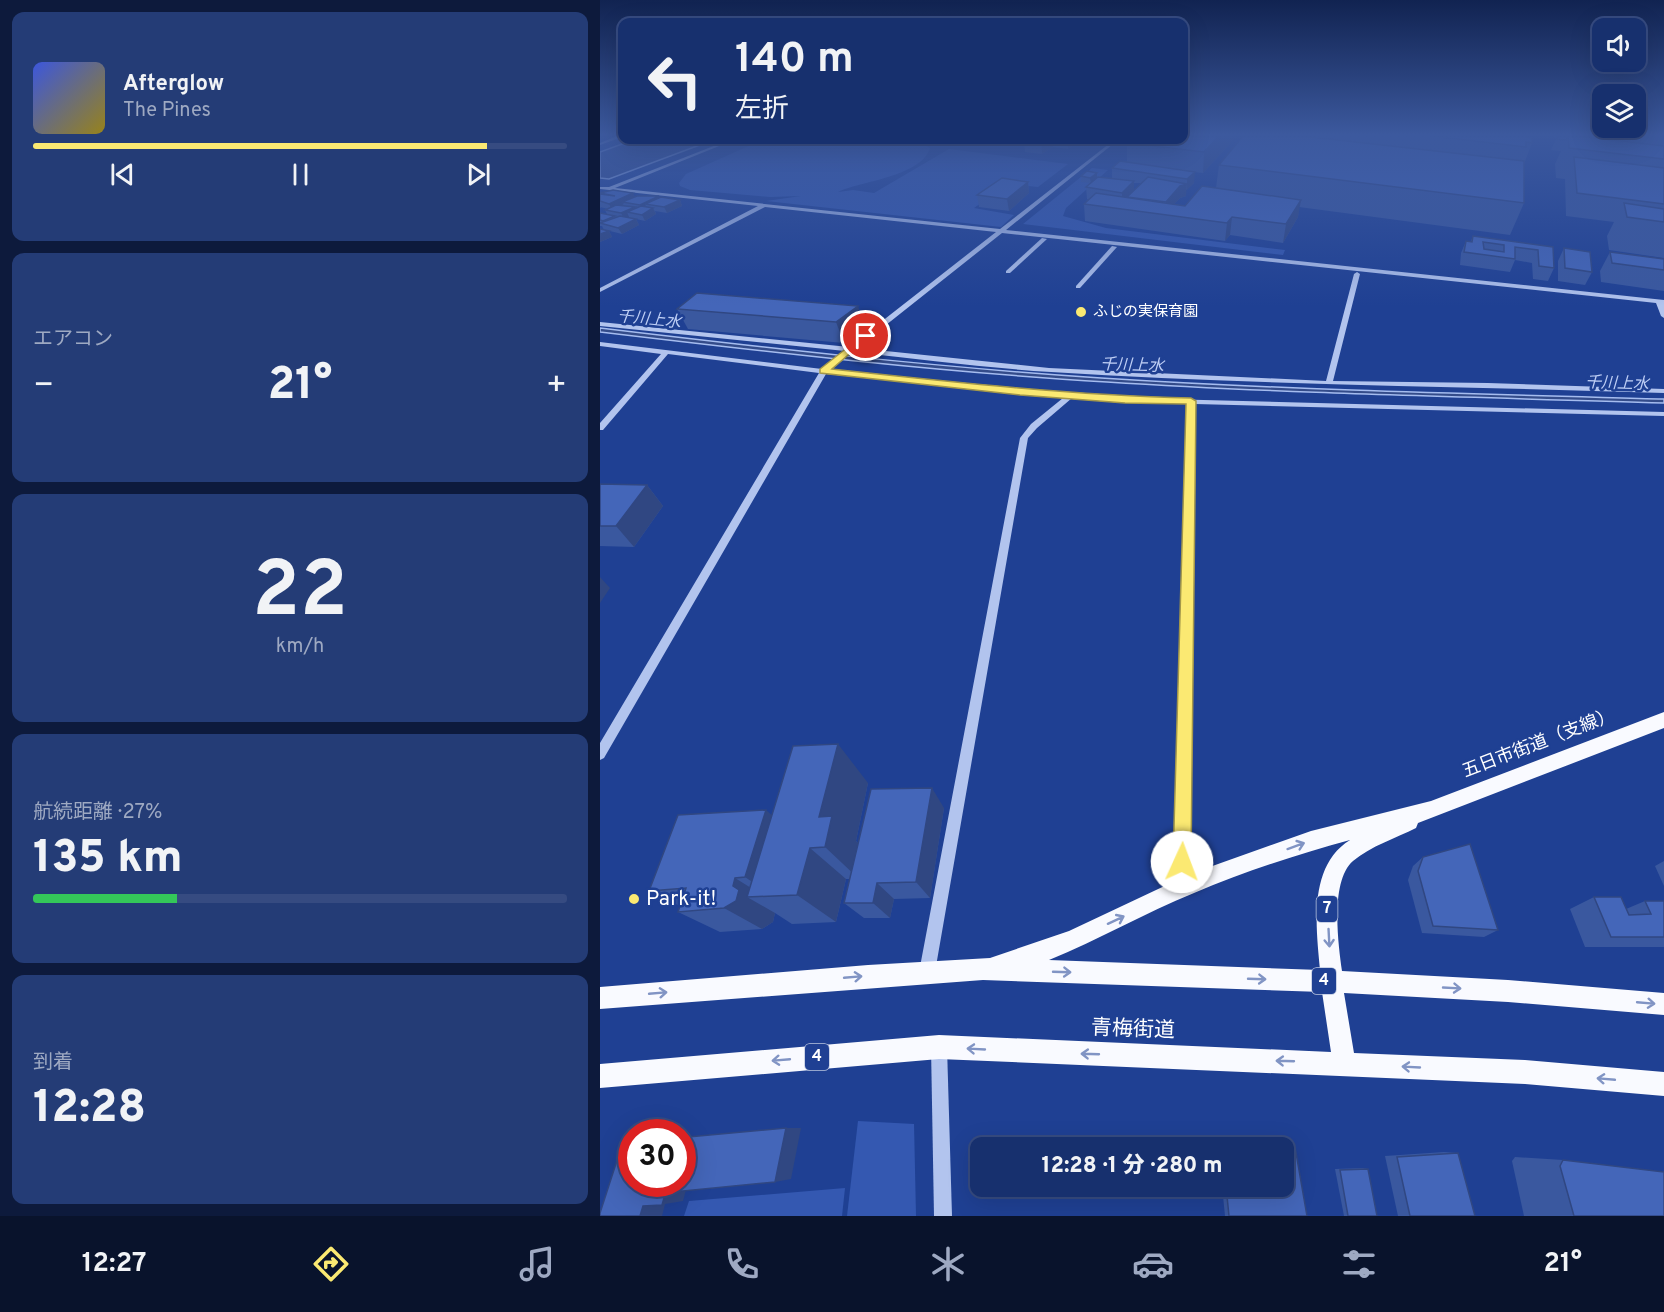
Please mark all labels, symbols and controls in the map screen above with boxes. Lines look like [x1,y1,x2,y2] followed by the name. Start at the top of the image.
[1592,18,1646,138] map controls
[1592,18,1646,72] button: sound
[735,34,854,87] text: 140 m
[636,42,714,120] icon: left
[123,71,224,98] text: Afterglow
[1592,84,1646,138] button: layers
[735,93,789,127] text: 左折
[123,98,211,124] text: The Pines
[106,158,139,191] icon: previous
[284,158,317,191] icon: pause
[462,158,495,191] icon: next
[1093,303,1198,322] place label: ふじの実保育園
[1074,305,1088,319] marker: ふじの実保育園
[616,307,684,333] water label: 千川上水
[840,310,891,361] pin
[849,319,882,352] icon: arrive
[33,327,113,353] text: エアコン
[1100,355,1166,377] water label: 千川上水
[268,358,332,415] text: 21°
[33,366,54,408] text: −
[546,366,567,408] text: +
[1585,373,1651,395] water label: 千川上水
[252,545,348,644] text: 22
[276,634,324,660] text: km/h
[1459,704,1619,784] street label: 五日市街道（支線）
[33,800,162,826] text: 航続距離 · 27%
[1150,830,1214,894] position arrow
[33,831,183,888] text: 135 km
[1286,840,1305,851] one-way arrow
[646,886,716,913] place label: Park-it!
[627,892,641,906] marker: Park-it!
[1316,896,1338,922] road number: 7
[1106,913,1124,925] one-way arrow
[1323,927,1334,947] one-way arrow
[1052,966,1072,978] one-way arrow
[1312,968,1336,994] road number: 4
[842,971,862,982] one-way arrow
[1246,973,1266,984] one-way arrow
[1441,983,1461,994] one-way arrow
[648,987,668,998] one-way arrow
[1636,998,1656,1009] one-way arrow
[1091,1015,1175,1045] street label: 青梅街道
[966,1043,986,1054] one-way arrow
[805,1044,829,1070] road number: 4
[1081,1048,1101,1059] one-way arrow
[33,1050,73,1076] text: 到着
[772,1055,792,1066] one-way arrow
[1276,1055,1296,1067] one-way arrow
[1402,1061,1422,1072] one-way arrow
[1596,1073,1616,1084] one-way arrow
[33,1081,146,1138] text: 12:28
[618,1119,696,1197] speed limit sign: 30
[1041,1153,1223,1180] text: 12:28 · 1 分 · 280 m
[310,1243,352,1285] icon: directions
[516,1243,558,1285] icon: music
[721,1243,763,1285] icon: phone
[927,1243,969,1285] icon: climate
[1132,1243,1174,1285] icon: car
[1338,1243,1380,1285] icon: filters
[82,1247,146,1281] text: 12:27
[1544,1247,1582,1281] text: 21°

